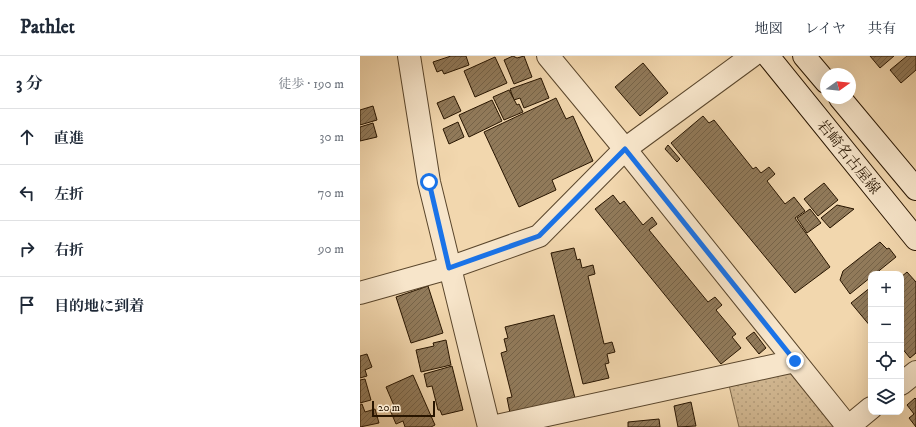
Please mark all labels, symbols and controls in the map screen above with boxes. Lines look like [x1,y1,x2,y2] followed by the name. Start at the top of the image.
[20,16,75,39] text: Pathlet
[755,20,783,38] text: 地図
[805,20,846,38] text: レイヤ
[868,20,896,38] text: 共有
[820,68,856,104] north arrow
[16,73,43,95] text: 3 分
[279,76,344,92] text: 徒歩 · 190 m
[813,116,884,198] street label: 岩崎名古屋線
[16,126,38,148] icon: ahead
[54,129,84,148] text: 直進
[320,129,344,145] text: 30 m
[420,173,438,191] route start
[16,182,38,204] icon: left
[54,185,84,204] text: 左折
[318,185,344,201] text: 70 m
[16,238,38,260] icon: right
[54,241,84,260] text: 右折
[318,241,344,257] text: 90 m
[868,271,904,415] map controls
[868,271,904,307] button: +
[16,294,38,316] icon: arrive
[54,297,144,316] text: 目的地に到着
[868,307,904,343] button: −
[868,343,904,379] button: locate
[786,352,804,370] route end
[868,379,904,415] button: layers
[372,399,435,418] scale bar
[378,401,400,415] text: 20 m

